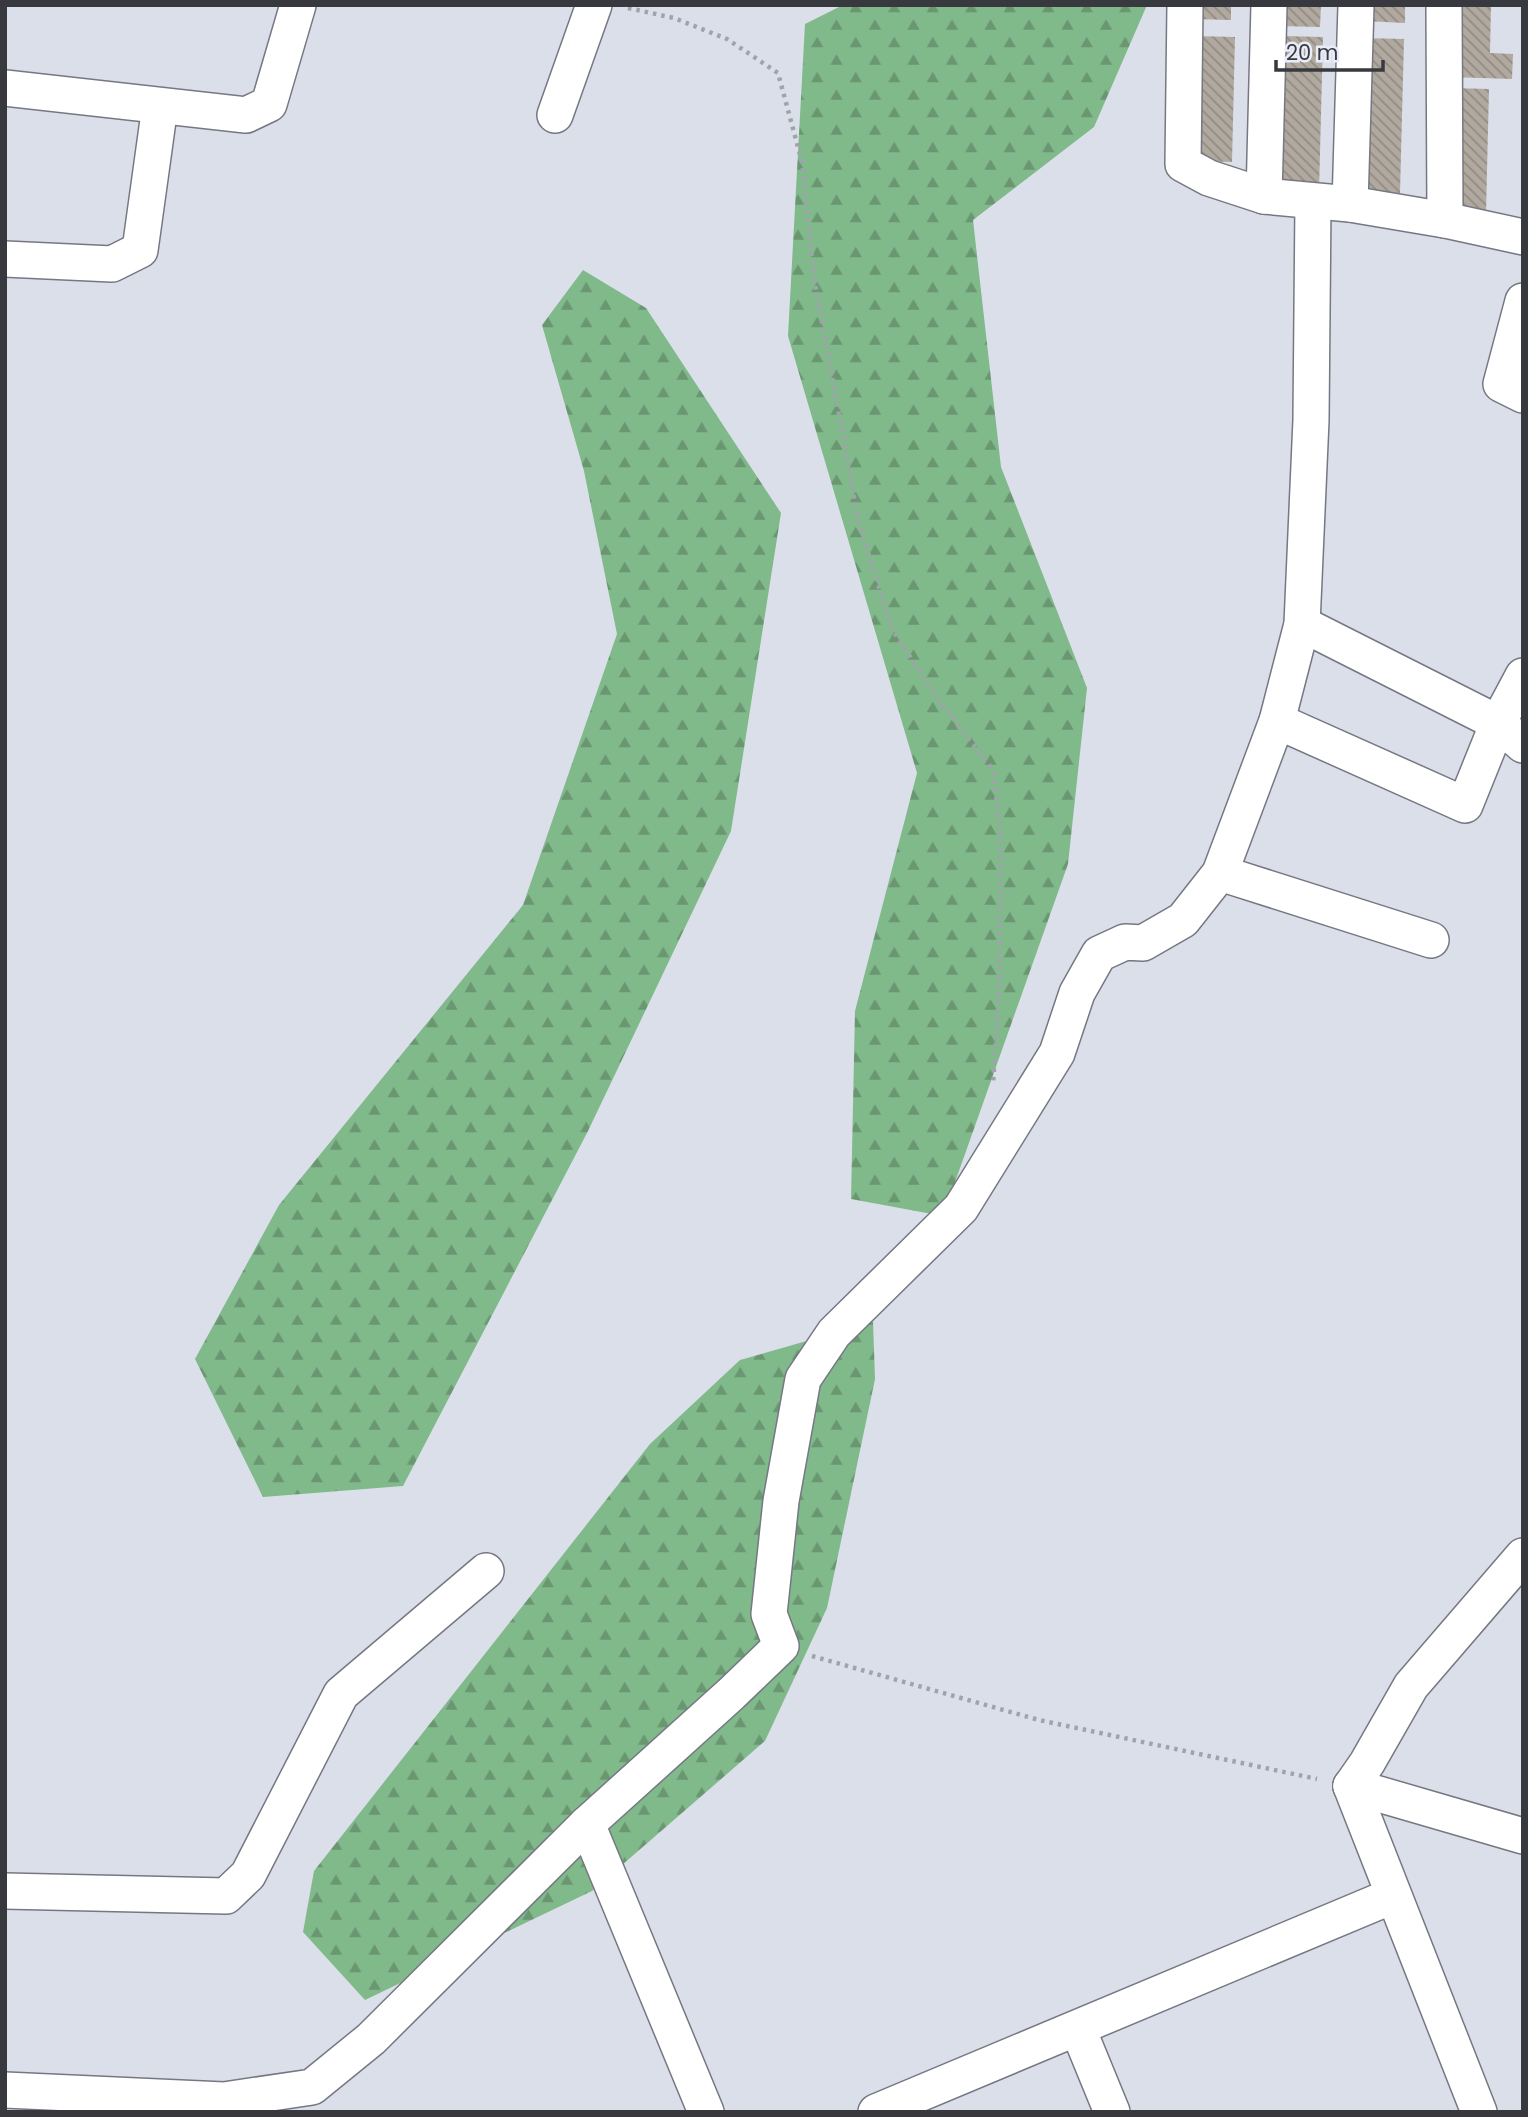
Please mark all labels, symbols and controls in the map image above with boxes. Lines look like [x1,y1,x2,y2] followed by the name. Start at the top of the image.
[1276,28,1383,72] scale bar
[1286,38,1339,67] text: 20 m

